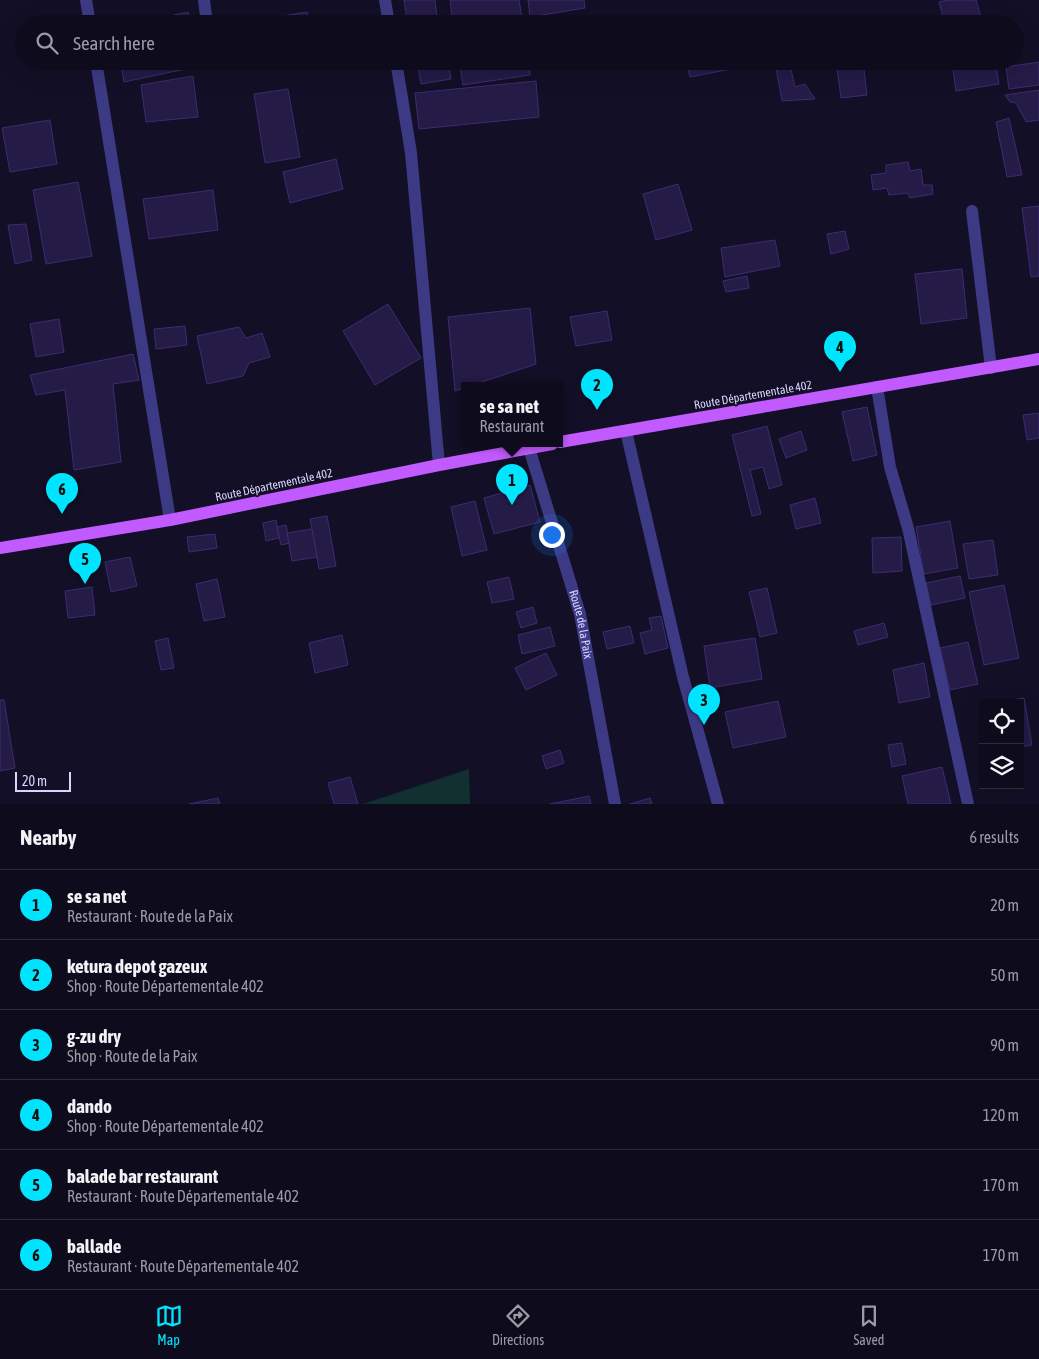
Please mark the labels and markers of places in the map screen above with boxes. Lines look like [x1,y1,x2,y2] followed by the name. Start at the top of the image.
[824,331,856,372] pin: 4
[581,369,613,410] pin: 2
[496,464,528,505] pin: 1
[46,473,78,514] pin: 6
[69,543,101,584] pin: 5
[688,684,720,725] pin: 3

